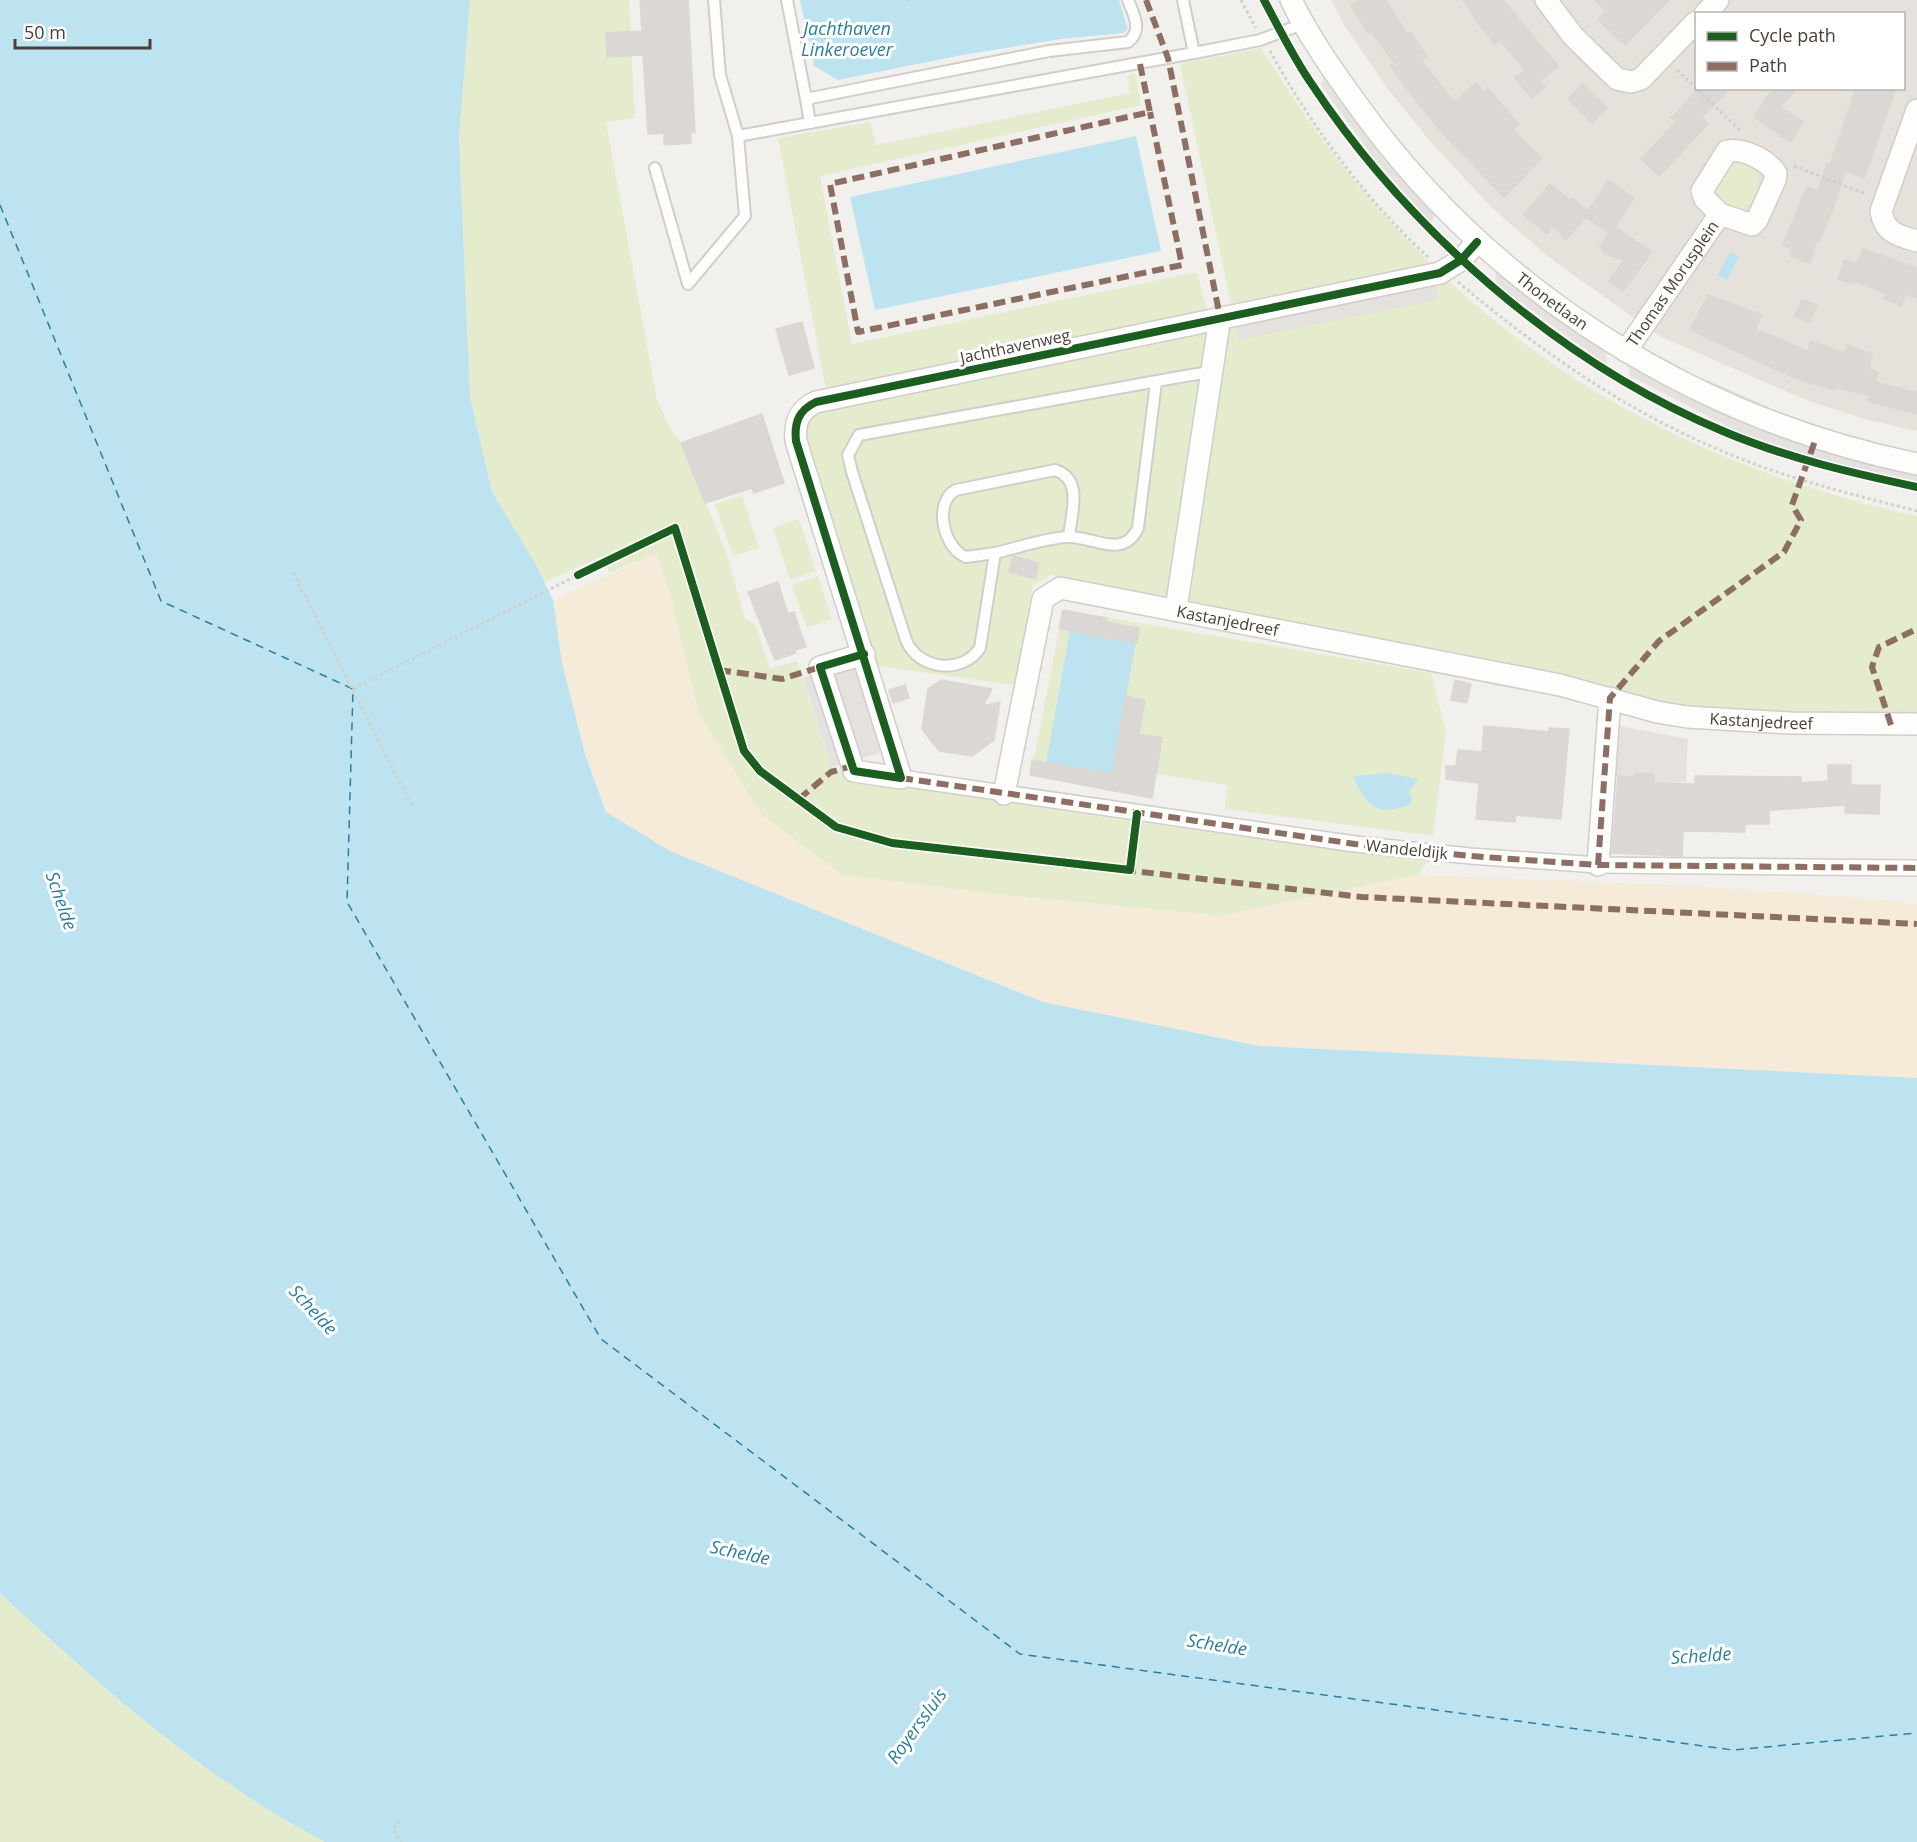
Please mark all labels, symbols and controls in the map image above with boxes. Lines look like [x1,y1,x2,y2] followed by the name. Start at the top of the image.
[15,12,150,50] scale bar
[1695,12,1905,90] legend
[800,16,894,61] water label: Jachthaven Linkeroever
[24,20,66,44] text: 50 m
[1749,23,1836,47] text: Cycle path
[1749,53,1787,77] text: Path
[1621,216,1723,351] street label: Thomas Morusplein
[1512,267,1593,335] street label: Thonetlaan
[956,324,1072,369] street label: Jachthavenweg
[1175,600,1282,642] street label: Kastanjedreef
[1709,707,1815,734] street label: Kastanjedreef
[1365,834,1450,864] street label: Wandeldijk
[41,868,83,933] water label: Schelde
[284,1279,343,1340] water label: Schelde
[708,1534,772,1570] water label: Schelde
[1185,1627,1249,1661] water label: Schelde
[1670,1641,1732,1669] water label: Schelde
[881,1683,952,1768] water label: Royerssluis

